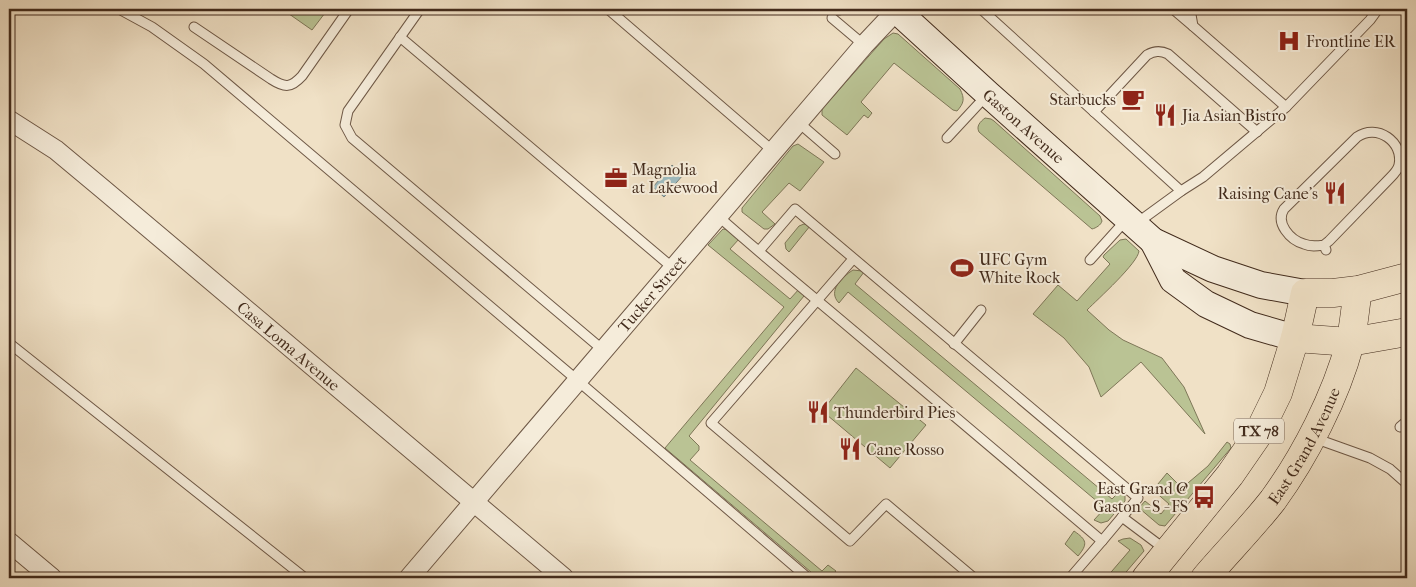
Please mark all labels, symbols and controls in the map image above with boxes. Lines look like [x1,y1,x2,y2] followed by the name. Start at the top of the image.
[1276,28,1302,54] hospital icon: Frontline ER
[1306,32,1397,51] place label: Frontline ER
[979,85,1068,168] street label: Gaston Avenue
[1120,86,1146,112] cafe icon: Starbucks
[1049,90,1116,109] place label: Starbucks
[1152,102,1178,128] restaurant icon: Jia Asian Bistro
[1180,106,1286,125] place label: Jia Asian Bistro
[632,160,718,197] place label: Magnolia at Lakewood
[603,165,629,191] office icon: Magnolia at Lakewood
[1322,180,1348,206] restaurant icon: Raising Cane's
[1218,184,1318,203] place label: Raising Cane's
[978,250,1061,287] place label: UFC Gym White Rock
[614,251,690,336] street label: Tucker Street
[949,255,975,281] sports icon: UFC Gym White Rock
[233,298,344,395] street label: Casa Loma Avenue
[1264,385,1344,508] street label: East Grand Avenue
[805,399,831,425] restaurant icon: Thunderbird Pies
[834,403,956,422] place label: Thunderbird Pies
[1234,418,1284,444] road number: TX 78
[837,436,863,462] restaurant icon: Cane Rosso
[866,440,944,459] place label: Cane Rosso
[1093,479,1188,516] place label: East Grand @ Gaston - S - FS
[1191,484,1217,510] bus stop icon: East Grand @ Gaston - S - FS

